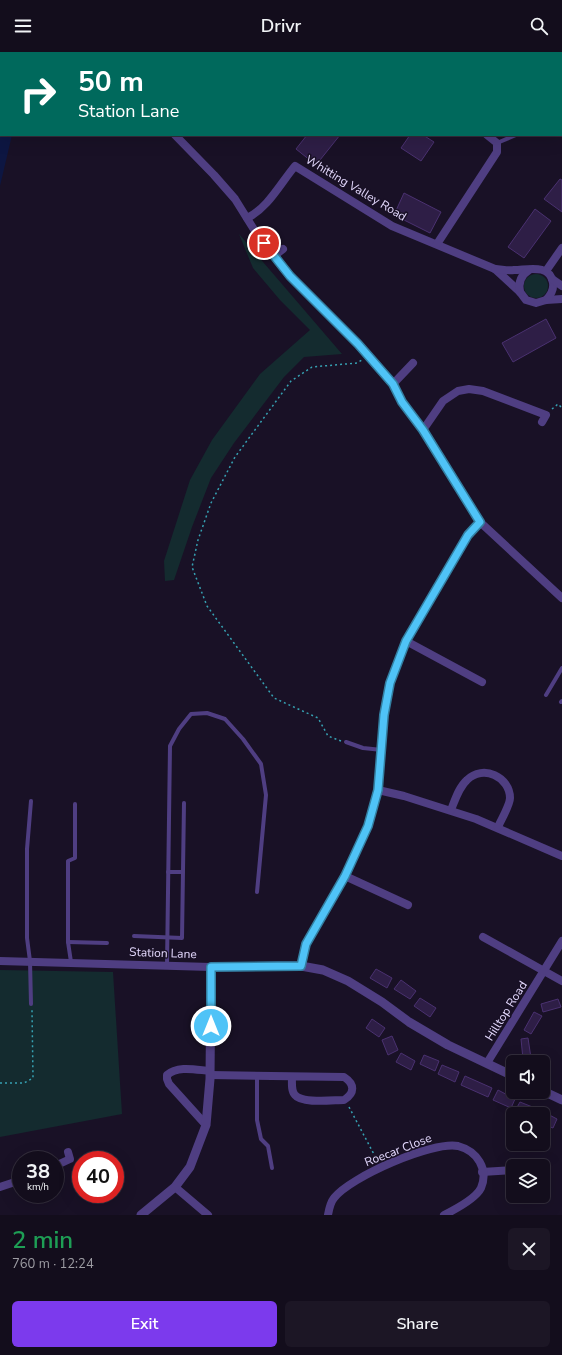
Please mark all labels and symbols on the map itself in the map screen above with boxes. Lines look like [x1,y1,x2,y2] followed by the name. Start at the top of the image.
[302,151,410,225] street label: Whitting Valley Road
[247,226,281,260] pin
[129,944,197,962] street label: Station Lane
[481,978,531,1044] street label: Hilltop Road
[190,1005,232,1047] position arrow
[362,1130,434,1170] street label: Roecar Close
[72,1151,124,1203] speed limit sign: 40

